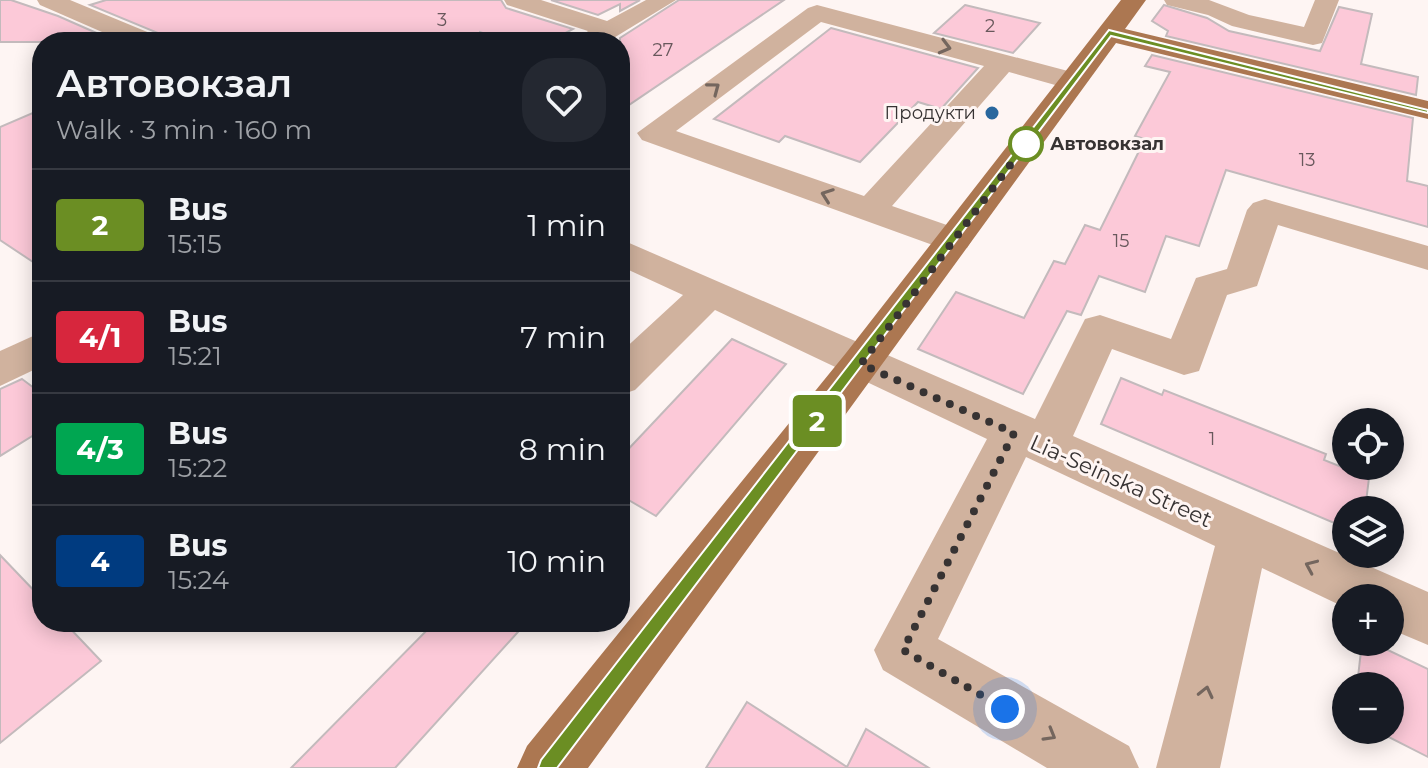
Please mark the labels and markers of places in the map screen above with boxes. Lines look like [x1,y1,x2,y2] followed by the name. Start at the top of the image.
[884,102,976,124] place label: Продукти
[983,104,1001,122] marker: Продукти
[1009,127,1043,161] marker: Автовокзал
[1050,133,1164,155] place label: Автовокзал

